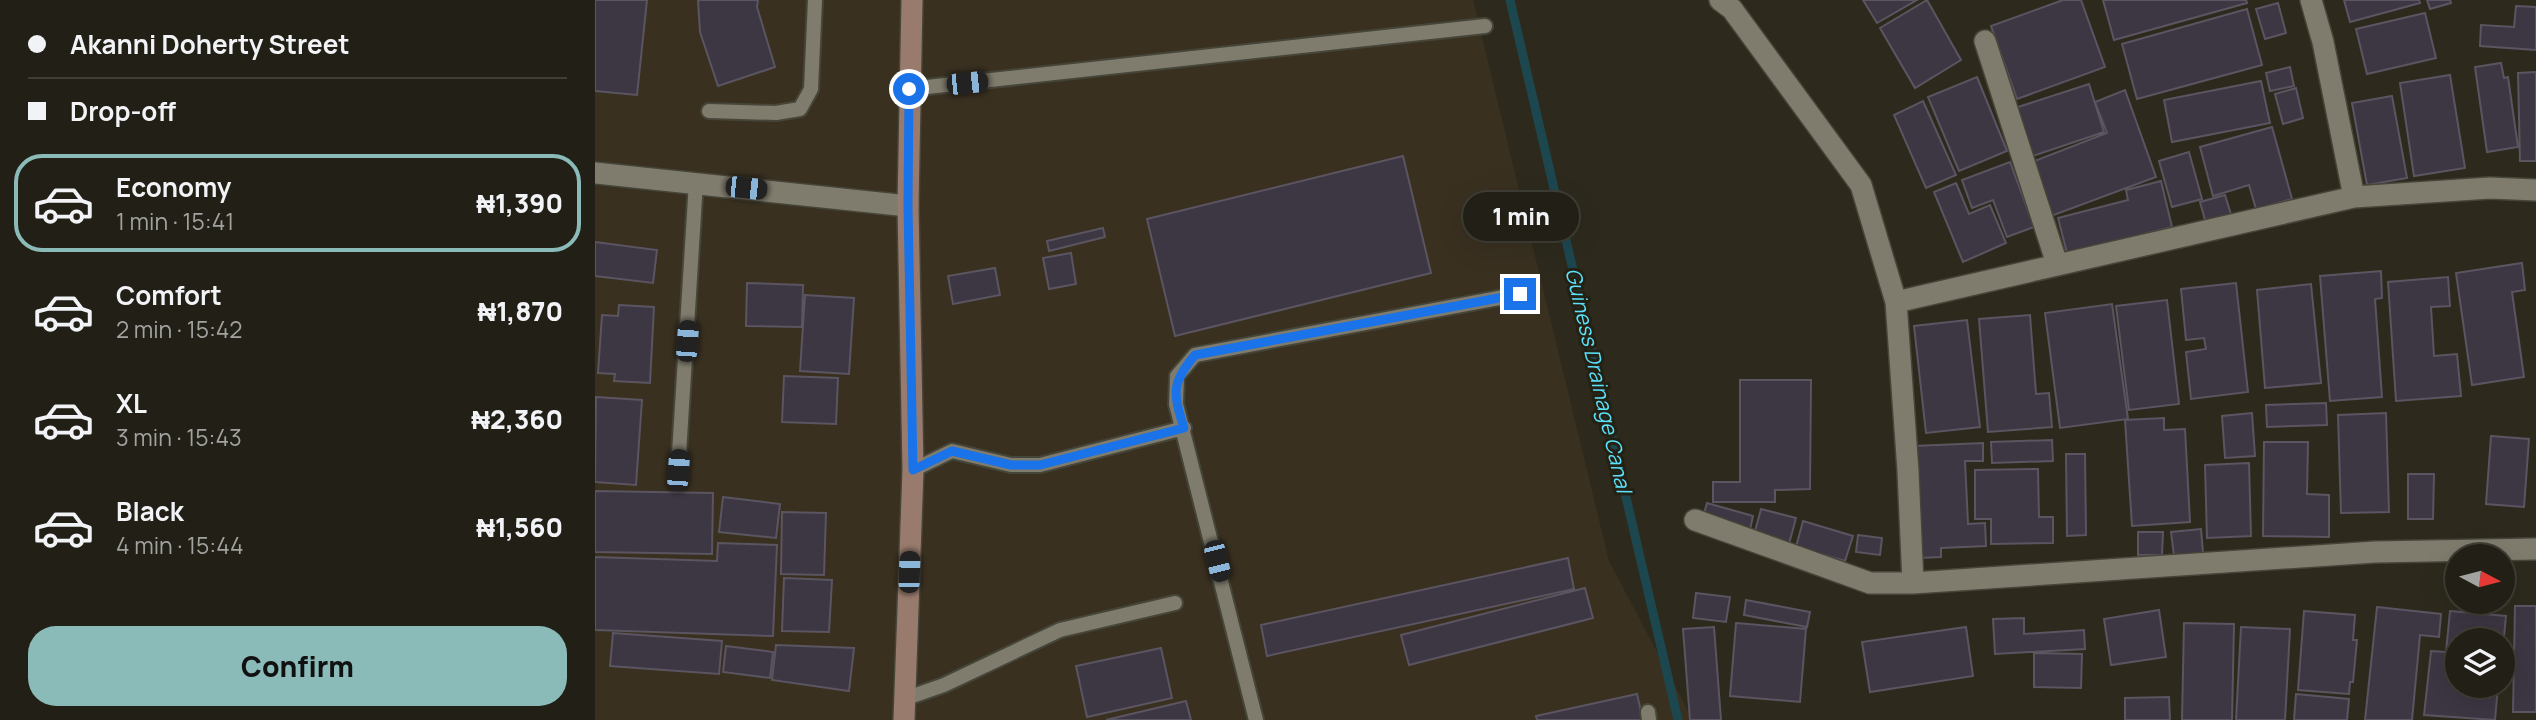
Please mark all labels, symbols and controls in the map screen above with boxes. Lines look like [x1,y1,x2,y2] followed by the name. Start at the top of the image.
[70,26,350,62] text: Akanni Doherty Street
[946,70,989,96] car
[893,73,925,105] route start
[70,93,176,129] text: Drop-off
[116,169,231,205] text: Economy
[32,172,95,235] icon: car
[725,175,768,201] car
[476,185,563,221] text: ₦1,390
[1462,192,1578,242] callout: 1 min
[1492,200,1550,232] text: 1 min
[116,205,234,237] text: 1 min · 15:41
[1560,265,1639,498] water label: Guiness Drainage Canal
[116,277,222,313] text: Comfort
[1504,278,1536,310] route end
[32,280,95,343] icon: car
[477,293,563,329] text: ₦1,870
[116,313,242,345] text: 2 min · 15:42
[676,319,699,363] car
[116,385,147,421] text: XL
[32,388,95,451] icon: car
[471,401,563,437] text: ₦2,360
[116,421,242,453] text: 3 min · 15:43
[667,448,690,492] car
[116,493,184,529] text: Black
[32,496,95,559] icon: car
[476,509,563,545] text: ₦1,560
[116,529,244,561] text: 4 min · 15:44
[1202,538,1233,584] car
[2445,544,2515,614] north arrow
[2445,544,2515,698] map controls
[898,551,921,593] car
[28,626,567,706] button: Confirm
[2445,628,2515,698] button: layers

